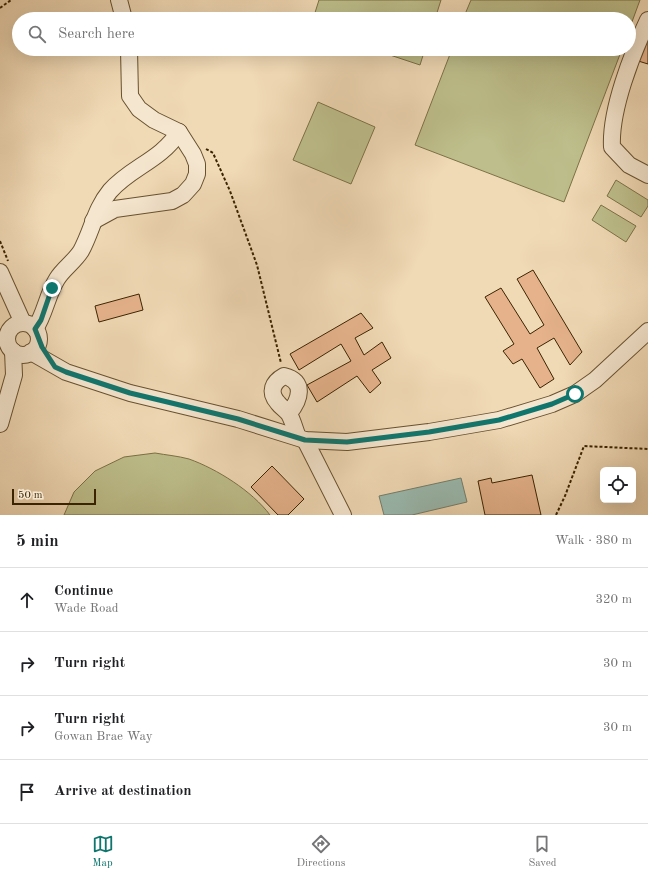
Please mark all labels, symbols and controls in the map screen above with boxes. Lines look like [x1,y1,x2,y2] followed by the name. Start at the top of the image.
[12,12,636,56] search box
[26,23,48,45] icon: search
[58,27,135,42] text: Search here
[43,279,61,297] route end
[566,385,584,403] route start
[600,467,636,503] map controls
[600,467,636,503] button: locate
[12,487,96,506] scale bar
[18,490,43,501] text: 50 m
[16,533,59,550] text: 5 min
[555,534,632,547] text: Walk · 380 m
[54,584,113,599] text: Continue
[16,589,38,611] icon: ahead
[595,593,632,606] text: 320 m
[54,602,119,615] text: Wade Road
[16,653,38,675] icon: right
[54,656,125,671] text: Turn right
[603,657,632,670] text: 30 m
[54,712,125,727] text: Turn right
[16,717,38,739] icon: right
[603,721,632,734] text: 30 m
[54,730,153,743] text: Gowan Brae Way
[16,781,38,803] icon: arrive
[54,784,192,799] text: Arrive at destination
[92,833,114,871] tab: Map
[297,833,345,871] tab: Directions
[528,833,556,871] tab: Saved

